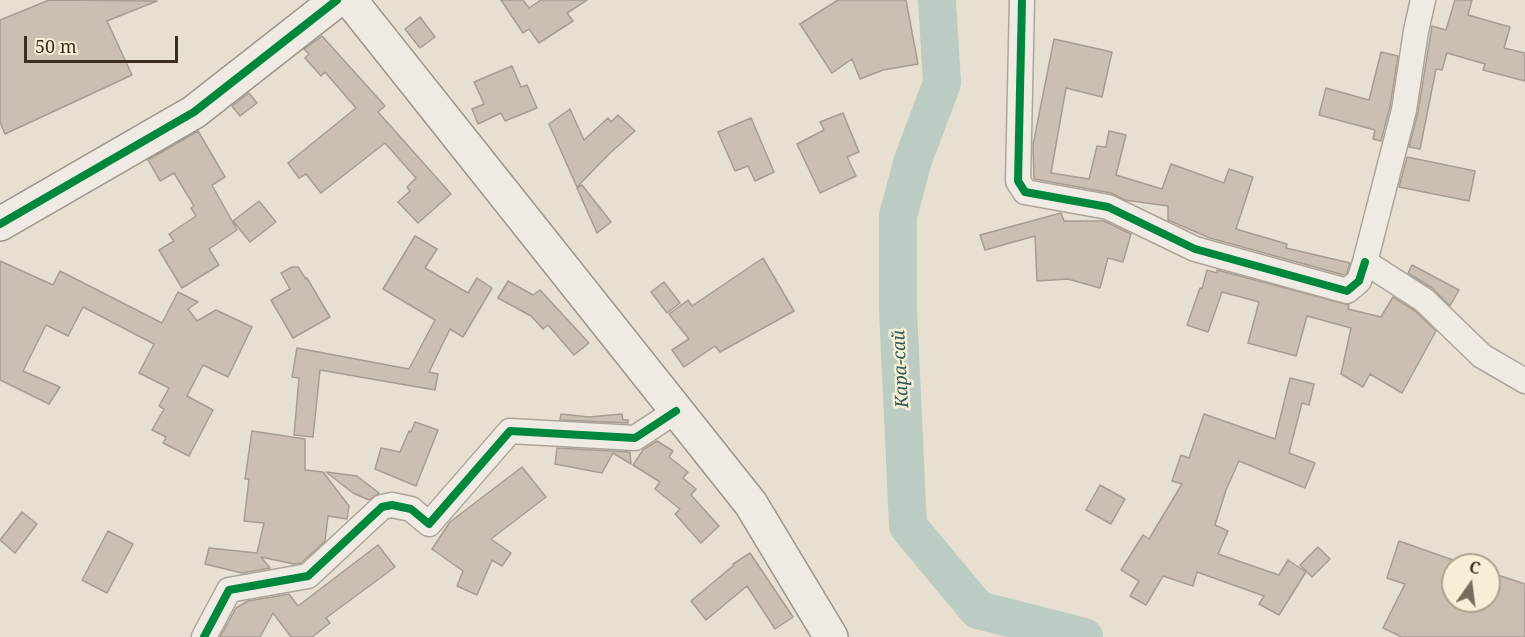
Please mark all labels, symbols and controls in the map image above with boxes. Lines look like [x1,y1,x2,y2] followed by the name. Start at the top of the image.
[27,24,182,62] scale bar
[35,34,77,58] text: 50 m
[888,329,914,409] water label: Кара-сай
[1441,553,1501,613] north arrow
[1467,556,1483,579] text: С

